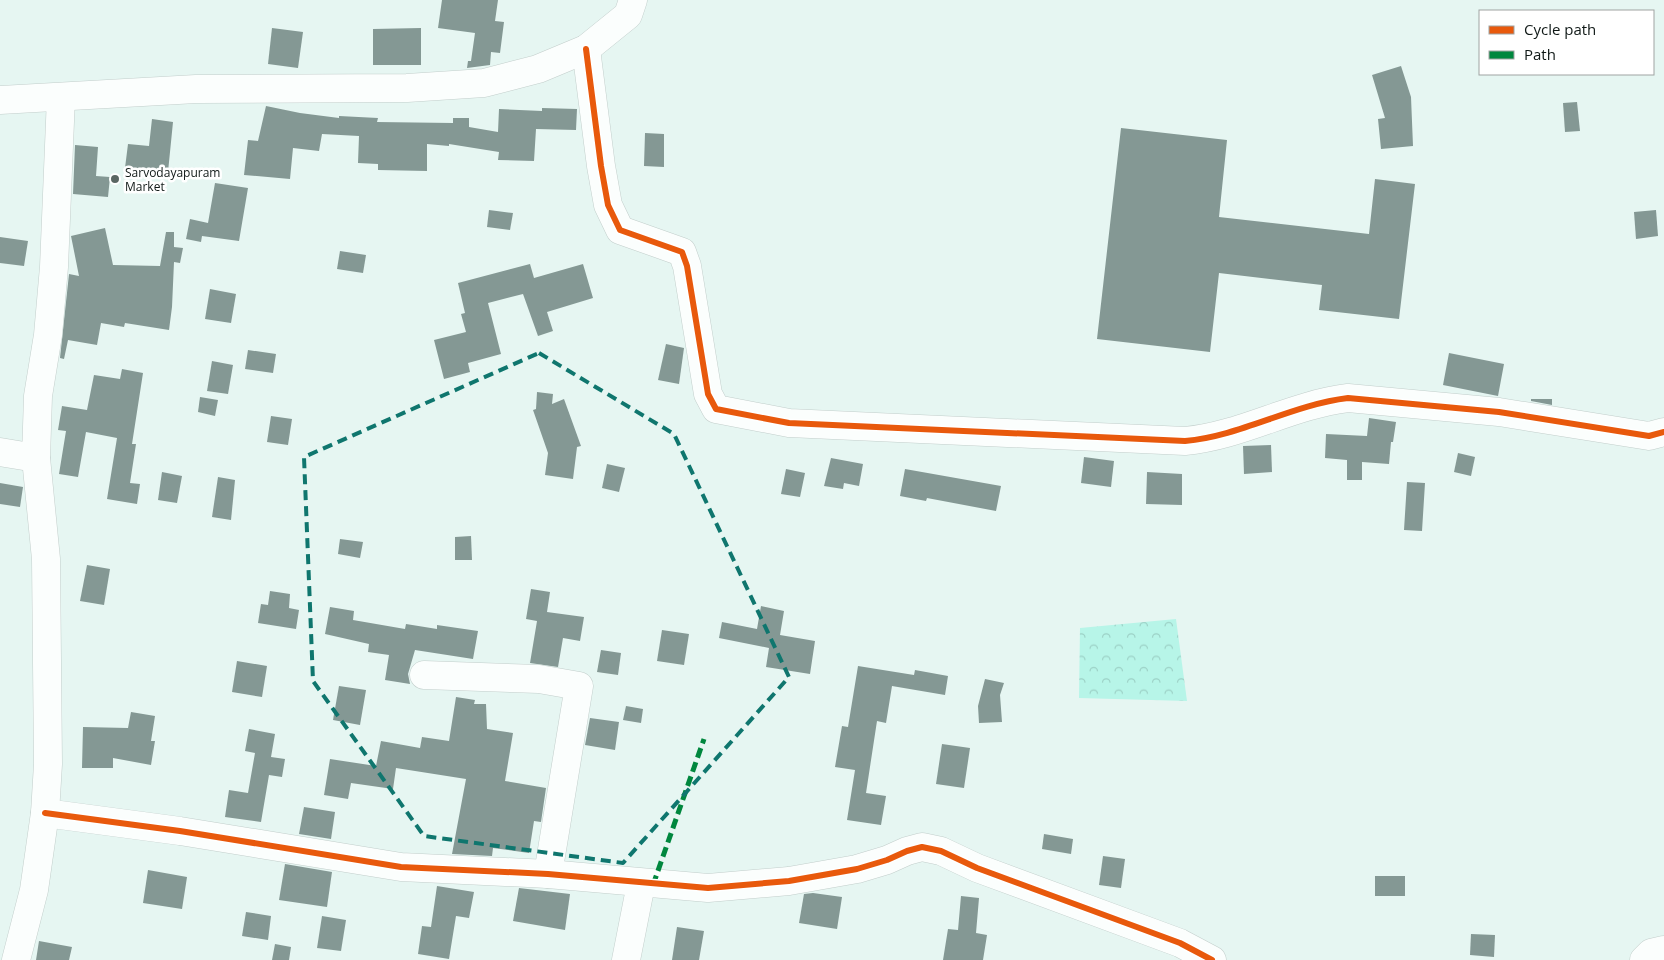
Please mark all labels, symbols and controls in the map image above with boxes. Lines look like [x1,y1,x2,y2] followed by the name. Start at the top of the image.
[1479,10,1654,75] legend
[1524,19,1596,39] text: Cycle path
[1524,44,1556,64] text: Path
[125,164,220,195] place label: Sarvodayapuram Market
[109,173,121,185] marker: Sarvodayapuram Market

